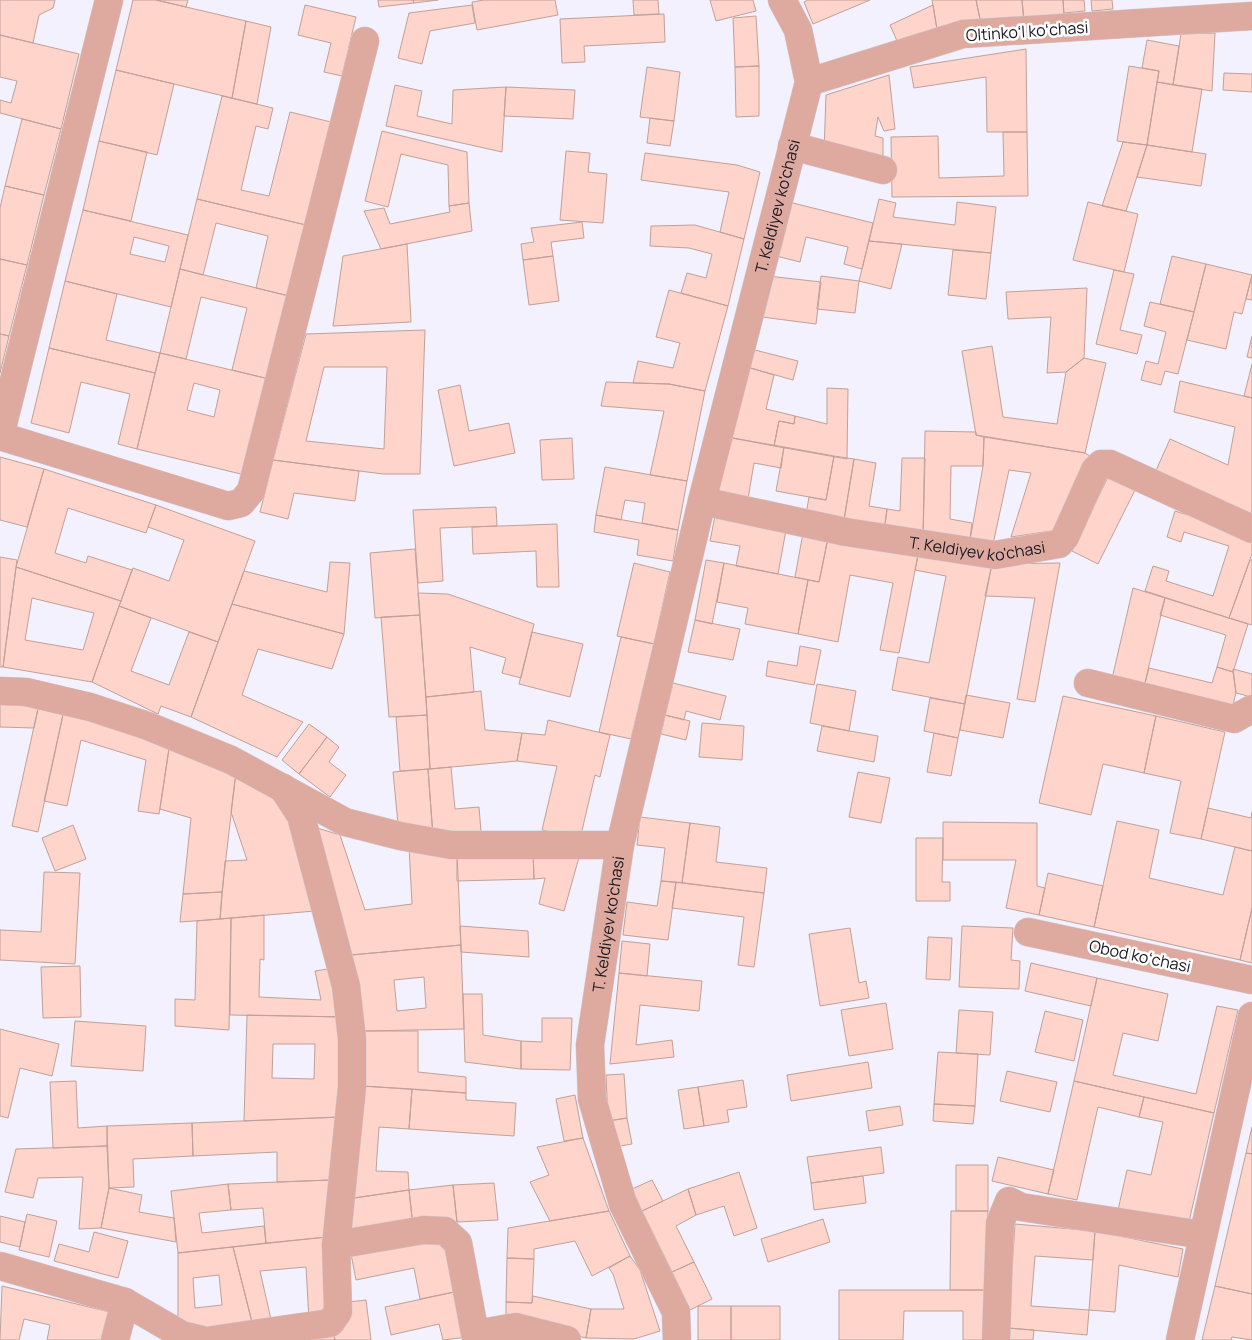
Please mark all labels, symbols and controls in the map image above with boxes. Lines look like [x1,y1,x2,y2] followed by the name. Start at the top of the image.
[965,16,1089,46] street label: Oltinkoʻl koʻchasi
[750,137,805,275] street label: T. Keldiyev ko'chasi
[908,531,1047,566] street label: T. Keldiyev ko'chasi
[587,855,629,994] street label: T. Keldiyev ko'chasi
[1087,934,1193,978] street label: Obod koʻchasi

